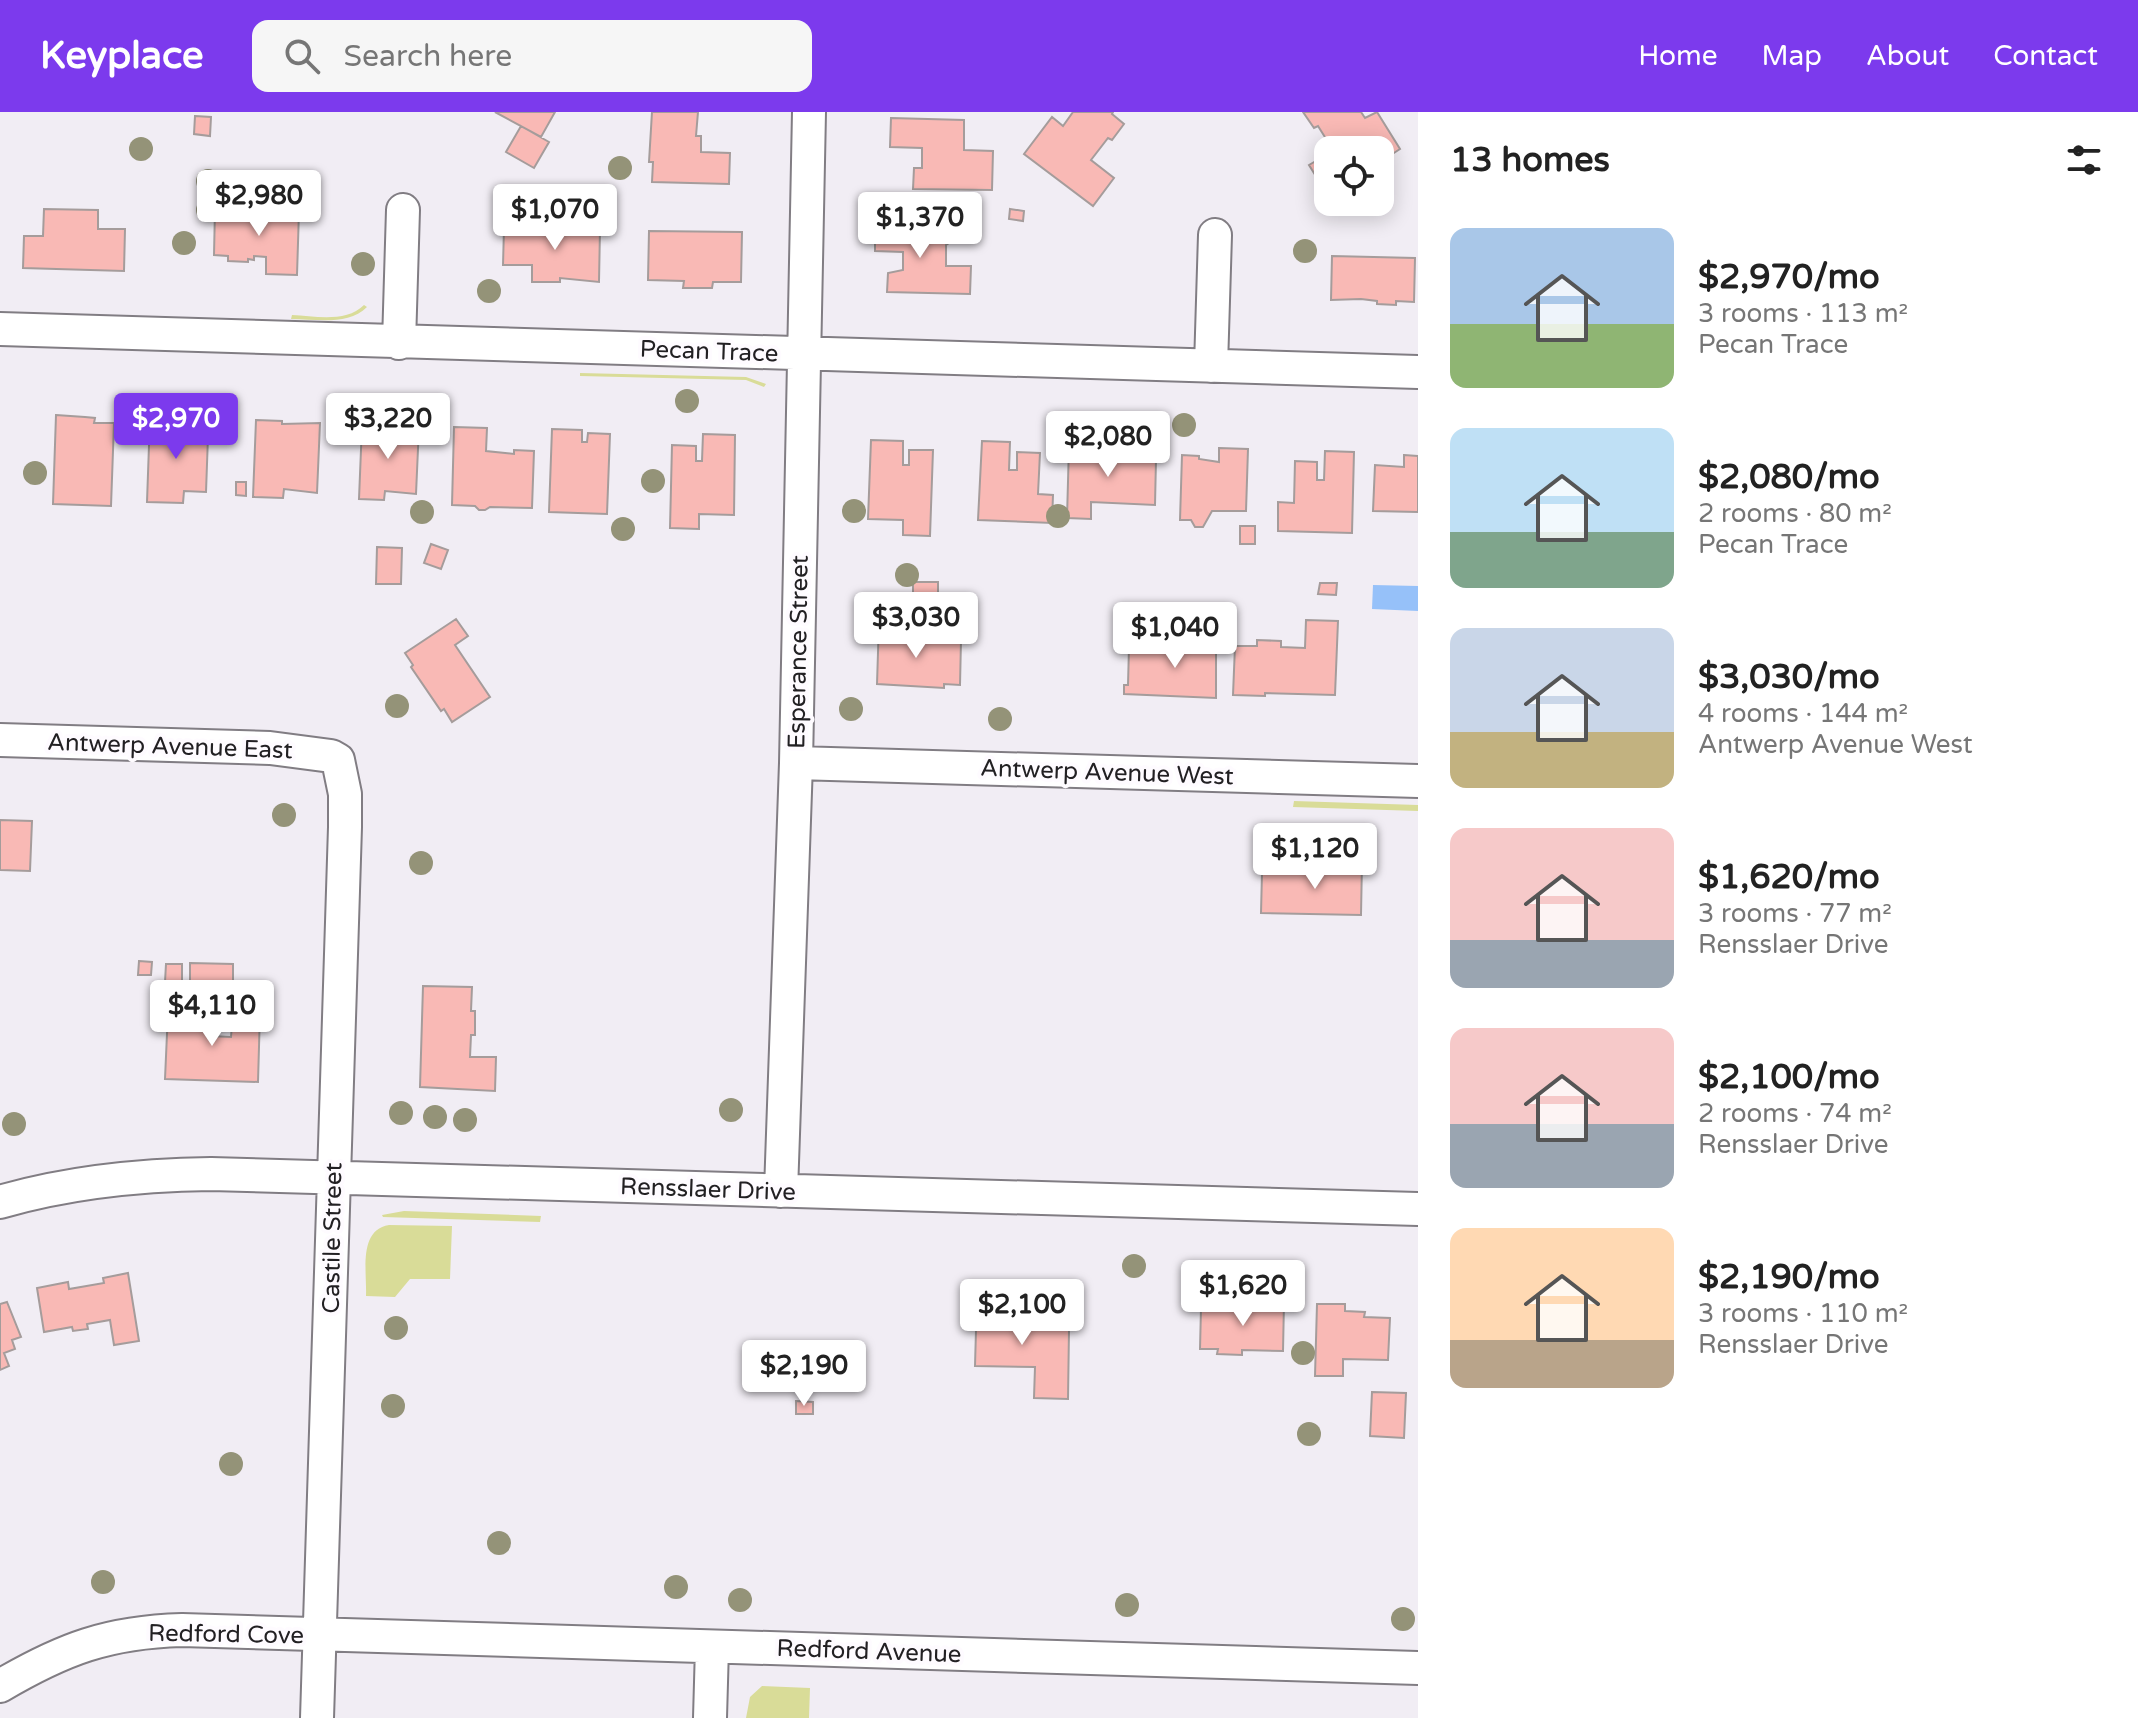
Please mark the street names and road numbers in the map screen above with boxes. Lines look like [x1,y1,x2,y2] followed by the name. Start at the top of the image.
[639,335,779,368] street label: Pecan Trace
[782,555,815,749] street label: Esperance Street
[47,728,293,765] street label: Antwerp Avenue East
[980,754,1234,791] street label: Antwerp Avenue West
[317,1162,348,1314] street label: Castile Street
[620,1172,796,1207] street label: Rensslaer Drive
[148,1619,304,1650] street label: Redford Cove
[776,1634,962,1669] street label: Redford Avenue

